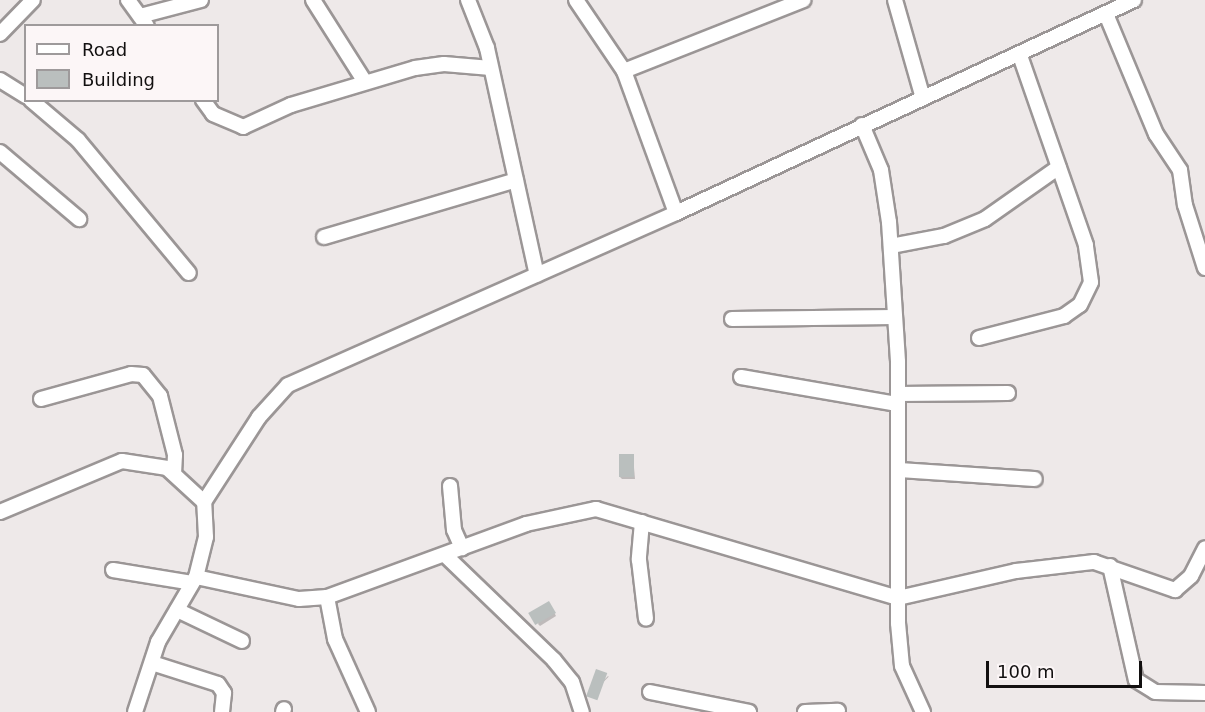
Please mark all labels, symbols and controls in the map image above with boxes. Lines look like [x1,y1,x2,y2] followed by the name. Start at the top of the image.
[24,24,219,102] legend
[82,39,127,60] text: Road
[82,69,155,90] text: Building
[989,649,1145,687] scale bar
[997,661,1055,682] text: 100 m

